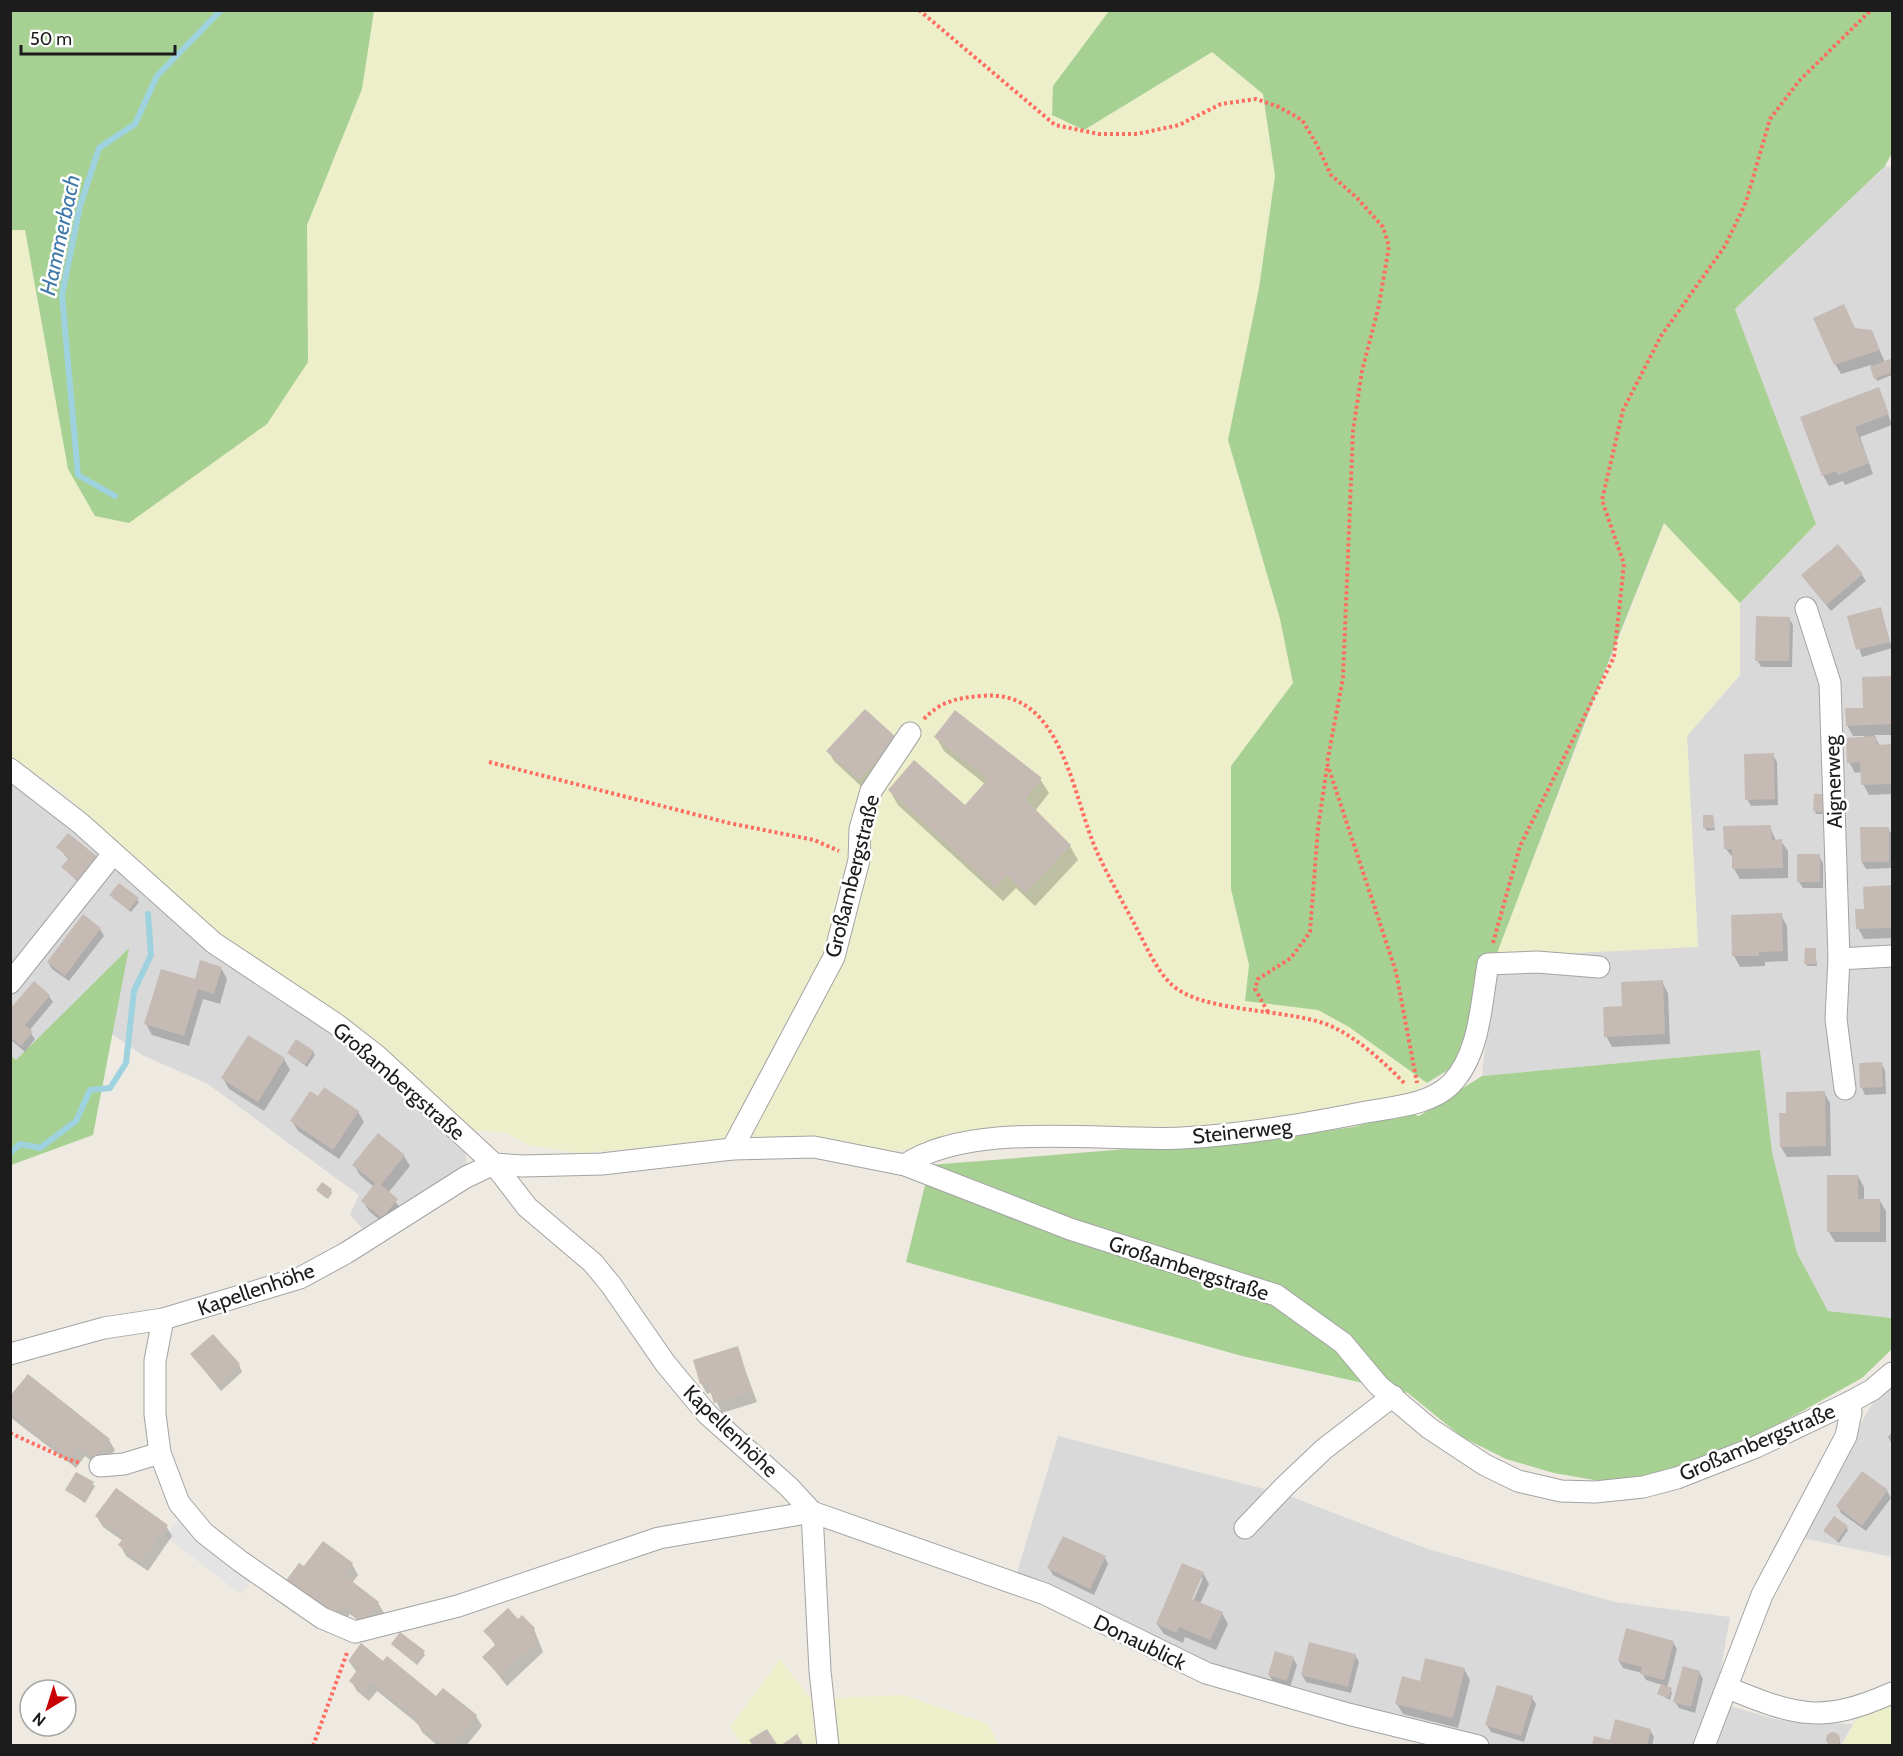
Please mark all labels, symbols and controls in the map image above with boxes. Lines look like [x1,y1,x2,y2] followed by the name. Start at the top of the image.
[21,18,176,56] scale bar
[30,28,72,50] text: 50 m
[34,172,86,298] water label: Hammerbach
[1819,734,1847,829] street label: Aignerweg
[820,792,884,960] street label: Großambergstraße
[328,1017,470,1145] street label: Großambergstraße
[1191,1113,1293,1149] street label: Steinerweg
[1106,1230,1272,1306] street label: Großambergstraße
[194,1257,318,1321] street label: Kapellenhöhe
[679,1380,784,1482] street label: Kapellenhöhe
[1675,1398,1839,1486] street label: Großambergstraße
[1090,1609,1191,1675] street label: Donaublick
[18,1678,78,1738] north arrow
[29,1708,49,1730] text: N

